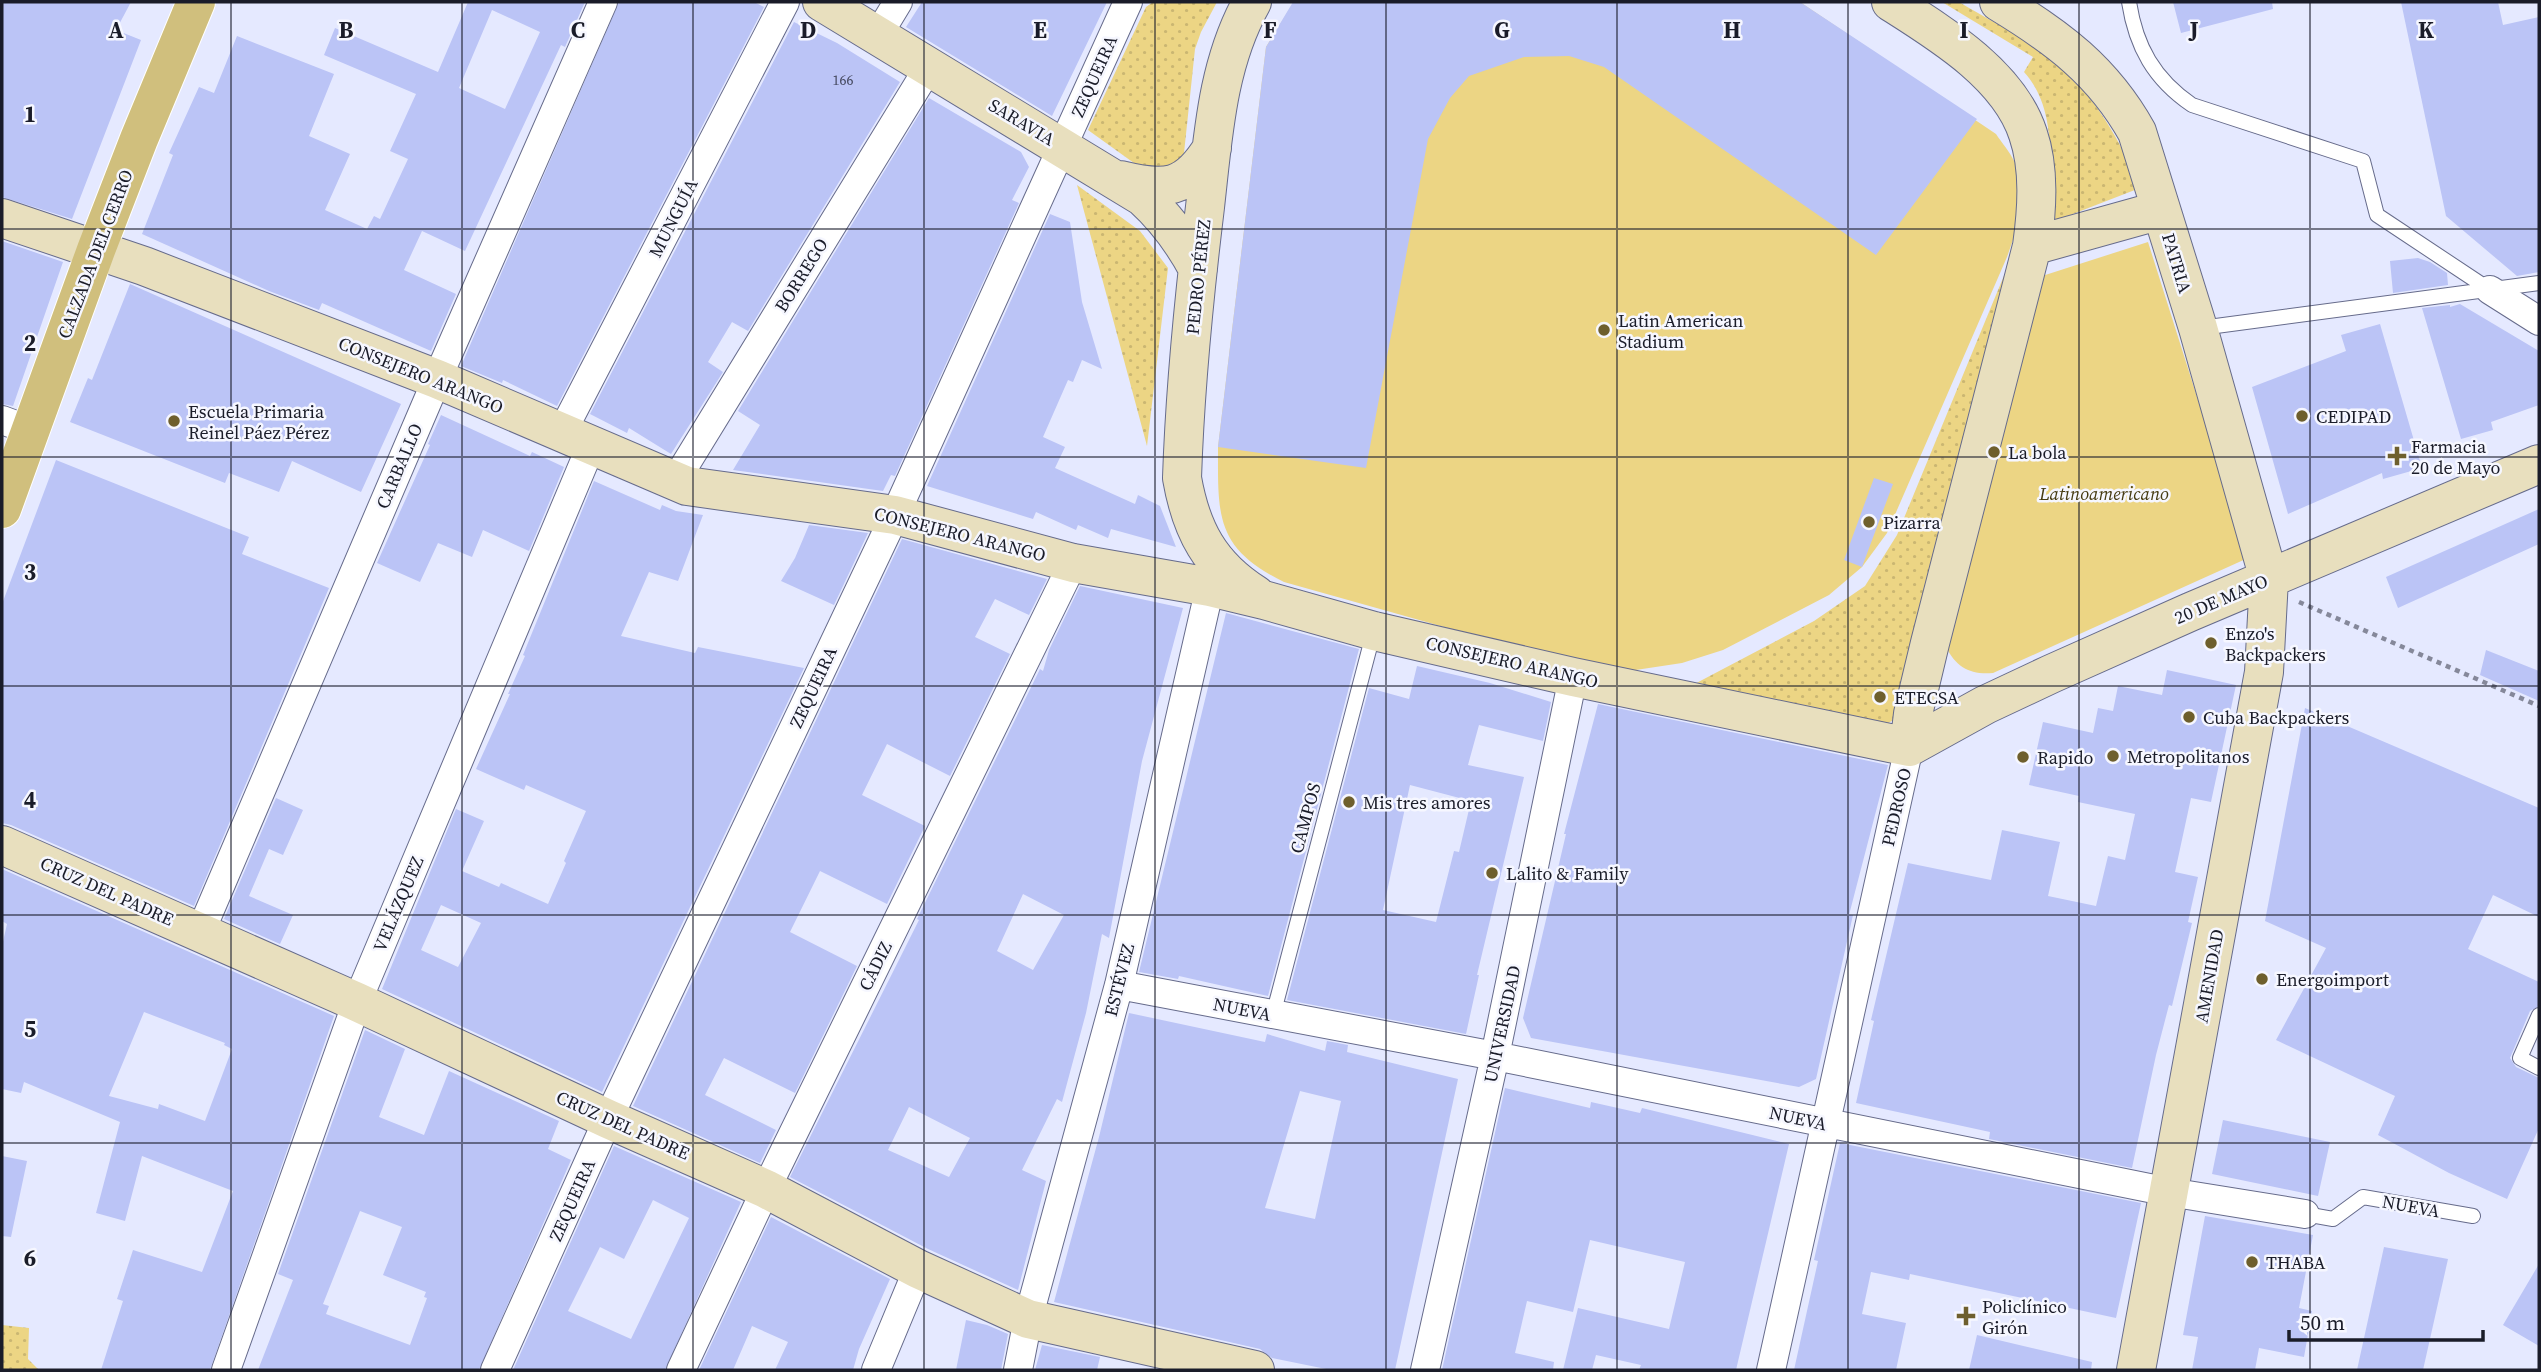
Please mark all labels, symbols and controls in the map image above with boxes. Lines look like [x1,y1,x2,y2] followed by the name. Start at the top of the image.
[108,14,124,46] text: A
[339,14,354,46] text: B
[571,14,585,46] text: C
[800,14,816,46] text: D
[1033,14,1047,46] text: E
[1263,14,1277,46] text: F
[1494,14,1510,46] text: G
[1723,14,1741,46] text: H
[1960,14,1969,46] text: I
[2187,14,2199,46] text: J
[2418,14,2434,46] text: K
[1065,31,1123,121] street label: ZEQUEIRA
[833,70,854,90] house number: 166
[984,92,1060,152] street label: SARAVIA
[24,98,36,130] text: 1
[51,166,139,342] street label: CALZADA DEL CERRO
[642,174,704,262] street label: MUNGUÍA
[1180,218,1216,336] street label: PEDRO PÉREZ
[2156,230,2198,296] street label: PATRIA
[768,233,834,317] street label: BORREGO
[1618,308,1743,354] place label: Latin American Stadium
[1596,322,1612,338] marker: Latin American Stadium
[24,327,36,359] text: 2
[335,330,507,420] street label: CONSEJERO ARANGO
[188,399,329,445] place label: Escuela Primaria Reinel Páez Pérez
[2316,404,2391,429] place label: CEDIPAD
[2294,408,2310,424] marker: CEDIPAD
[166,413,182,429] marker: Escuela Primaria Reinel Páez Pérez
[370,419,428,513] street label: CARBALLO
[2411,434,2500,480] place label: Farmacia 20 de Mayo
[2008,440,2067,465] place label: La bola
[1986,444,2002,460] marker: La bola
[2389,448,2405,464] marker: Farmacia 20 de Mayo
[2038,481,2169,506] park label: Latinoamericano
[872,501,1048,567] street label: CONSEJERO ARANGO
[1883,510,1941,535] place label: Pizarra
[1861,514,1877,530] marker: Pizarra
[24,556,36,588] text: 3
[2170,568,2272,630] street label: 20 DE MAYO
[2225,621,2326,667] place label: Enzo's Backpackers
[1423,630,1601,694] street label: CONSEJERO ARANGO
[2203,635,2219,651] marker: Enzo's Backpackers
[783,642,843,732] street label: ZEQUEIRA
[1894,685,1959,710] place label: ETECSA
[1872,689,1888,705] marker: ETECSA
[2203,705,2349,730] place label: Cuba Backpackers
[2181,709,2197,725] marker: Cuba Backpackers
[2127,744,2250,769] place label: Metropolitanos
[2037,745,2094,770] place label: Rapido
[2105,748,2121,764] marker: Metropolitanos
[2015,749,2031,765] marker: Rapido
[1875,765,1917,849] street label: PEDROSO
[1284,780,1326,856] street label: CAMPOS
[24,784,36,816] text: 4
[1363,790,1491,815] place label: Mis tres amores
[1341,794,1357,810] marker: Mis tres amores
[36,850,178,932] street label: CRUZ DEL PADRE
[367,852,429,955] street label: VELÁZQUEZ
[1506,861,1629,886] place label: Lalito & Family
[1484,865,1500,881] marker: Lalito & Family
[2188,927,2230,1025] street label: AMENIDAD
[852,937,898,995] street label: CÁDIZ
[1098,941,1140,1019] street label: ESTÉVEZ
[1477,963,1527,1085] street label: UNIVERSIDAD
[2276,967,2389,992] place label: Energoimport
[2254,971,2270,987] marker: Energoimport
[1211,991,1273,1027] street label: NUEVA
[24,1013,36,1045] text: 5
[552,1084,694,1166] street label: CRUZ DEL PADRE
[1767,1100,1829,1136] street label: NUEVA
[543,1155,601,1245] street label: ZEQUEIRA
[2380,1189,2442,1223] street label: NUEVA
[24,1242,36,1274] text: 6
[2266,1250,2326,1275] place label: THABA
[2244,1254,2260,1270] marker: THABA
[1982,1294,2067,1340] place label: Policlínico Girón
[2289,1298,2483,1342] scale bar
[1956,1306,1976,1326] marker: Policlínico Girón
[2300,1308,2345,1337] text: 50 m

